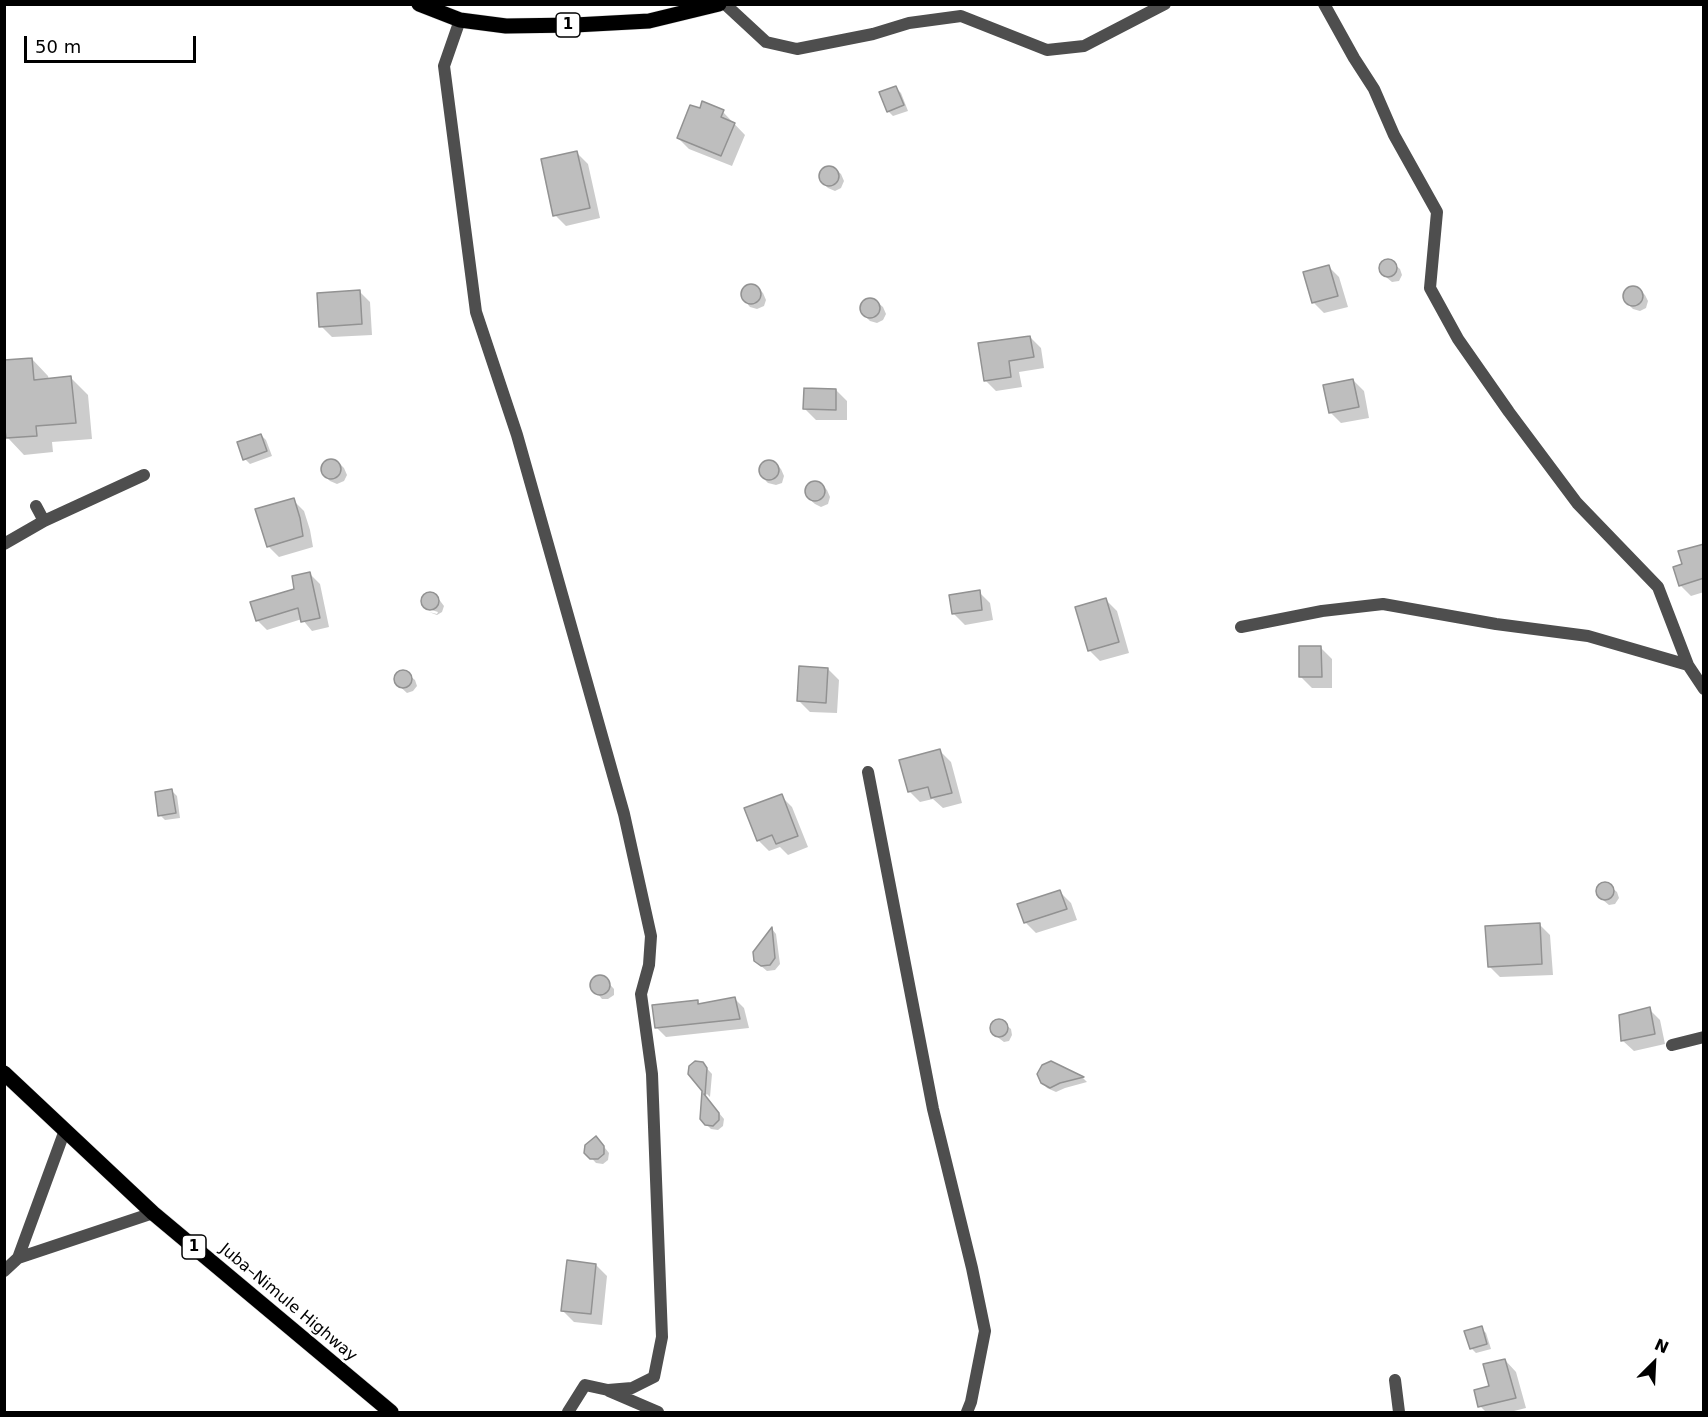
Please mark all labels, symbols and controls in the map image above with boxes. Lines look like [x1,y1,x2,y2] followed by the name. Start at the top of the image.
[556,13,580,37] road number: 1
[27,24,200,62] scale bar
[35,36,81,57] text: 50 m
[182,1235,206,1259] road number: 1
[215,1240,361,1366] street label: Juba–Nimule Highway
[1624,1333,1684,1393] north arrow
[1652,1335,1671,1357] text: N

